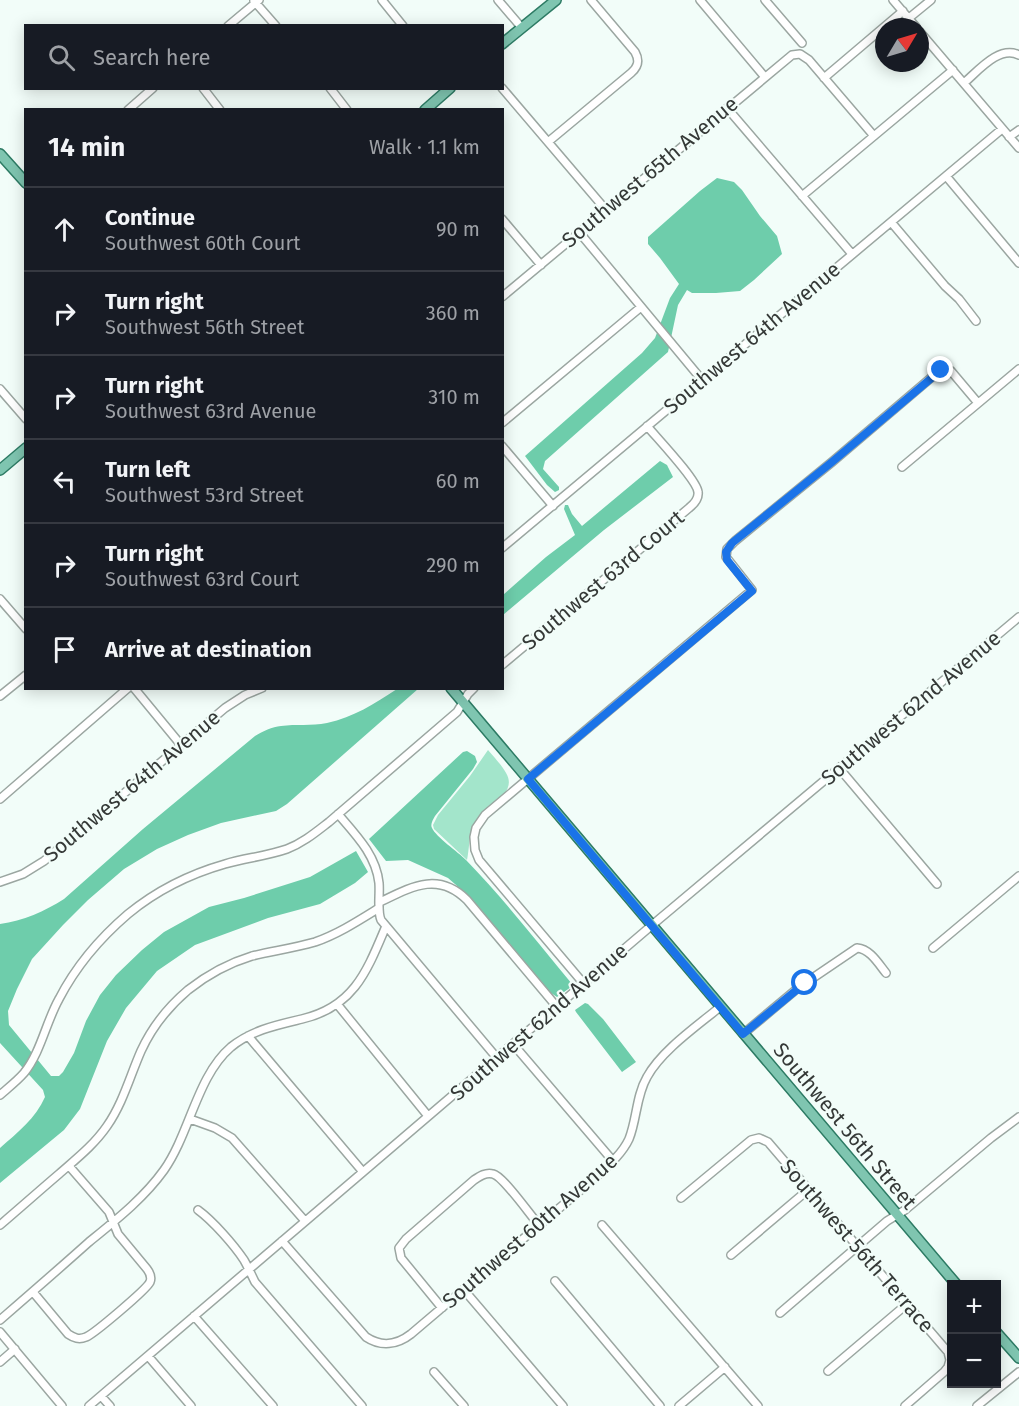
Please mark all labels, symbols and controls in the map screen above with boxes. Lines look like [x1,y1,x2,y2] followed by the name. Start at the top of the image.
[875,18,929,72] north arrow
[24,24,504,90] search box
[45,41,78,74] icon: search
[93,44,211,71] text: Search here
[557,91,743,253] street label: Southwest 65th Avenue
[48,132,125,163] text: 14 min
[369,135,480,159] text: Walk · 1.1 km
[105,204,195,231] text: Continue
[48,213,81,246] icon: ahead
[436,217,480,241] text: 90 m
[105,231,300,255] text: Southwest 60th Court
[658,256,846,420] street label: Southwest 64th Avenue
[105,288,204,315] text: Turn right
[48,297,81,330] icon: right
[426,301,480,325] text: 360 m
[105,315,304,339] text: Southwest 56th Street
[927,356,953,382] route end
[105,372,204,399] text: Turn right
[48,381,81,414] icon: right
[428,385,480,409] text: 310 m
[105,399,316,423] text: Southwest 63rd Avenue
[105,456,190,483] text: Turn left
[48,465,81,498] icon: left
[436,469,480,493] text: 60 m
[105,483,304,507] text: Southwest 53rd Street
[517,504,690,655] street label: Southwest 63rd Court
[105,540,204,567] text: Turn right
[48,549,81,582] icon: right
[426,553,480,577] text: 290 m
[105,567,299,591] text: Southwest 63rd Court
[816,625,1006,791] street label: Southwest 62nd Avenue
[48,633,81,666] icon: arrive
[105,636,312,663] text: Arrive at destination
[38,704,226,868] street label: Southwest 64th Avenue
[445,938,633,1106] street label: Southwest 62nd Avenue
[791,969,817,995] route start
[768,1037,923,1215] street label: Southwest 56th Street
[437,1148,623,1314] street label: Southwest 60th Avenue
[775,1154,939,1338] street label: Southwest 56th Terrace
[947,1280,1001,1388] map controls
[947,1280,1001,1334] button: +
[947,1334,1001,1388] button: −

